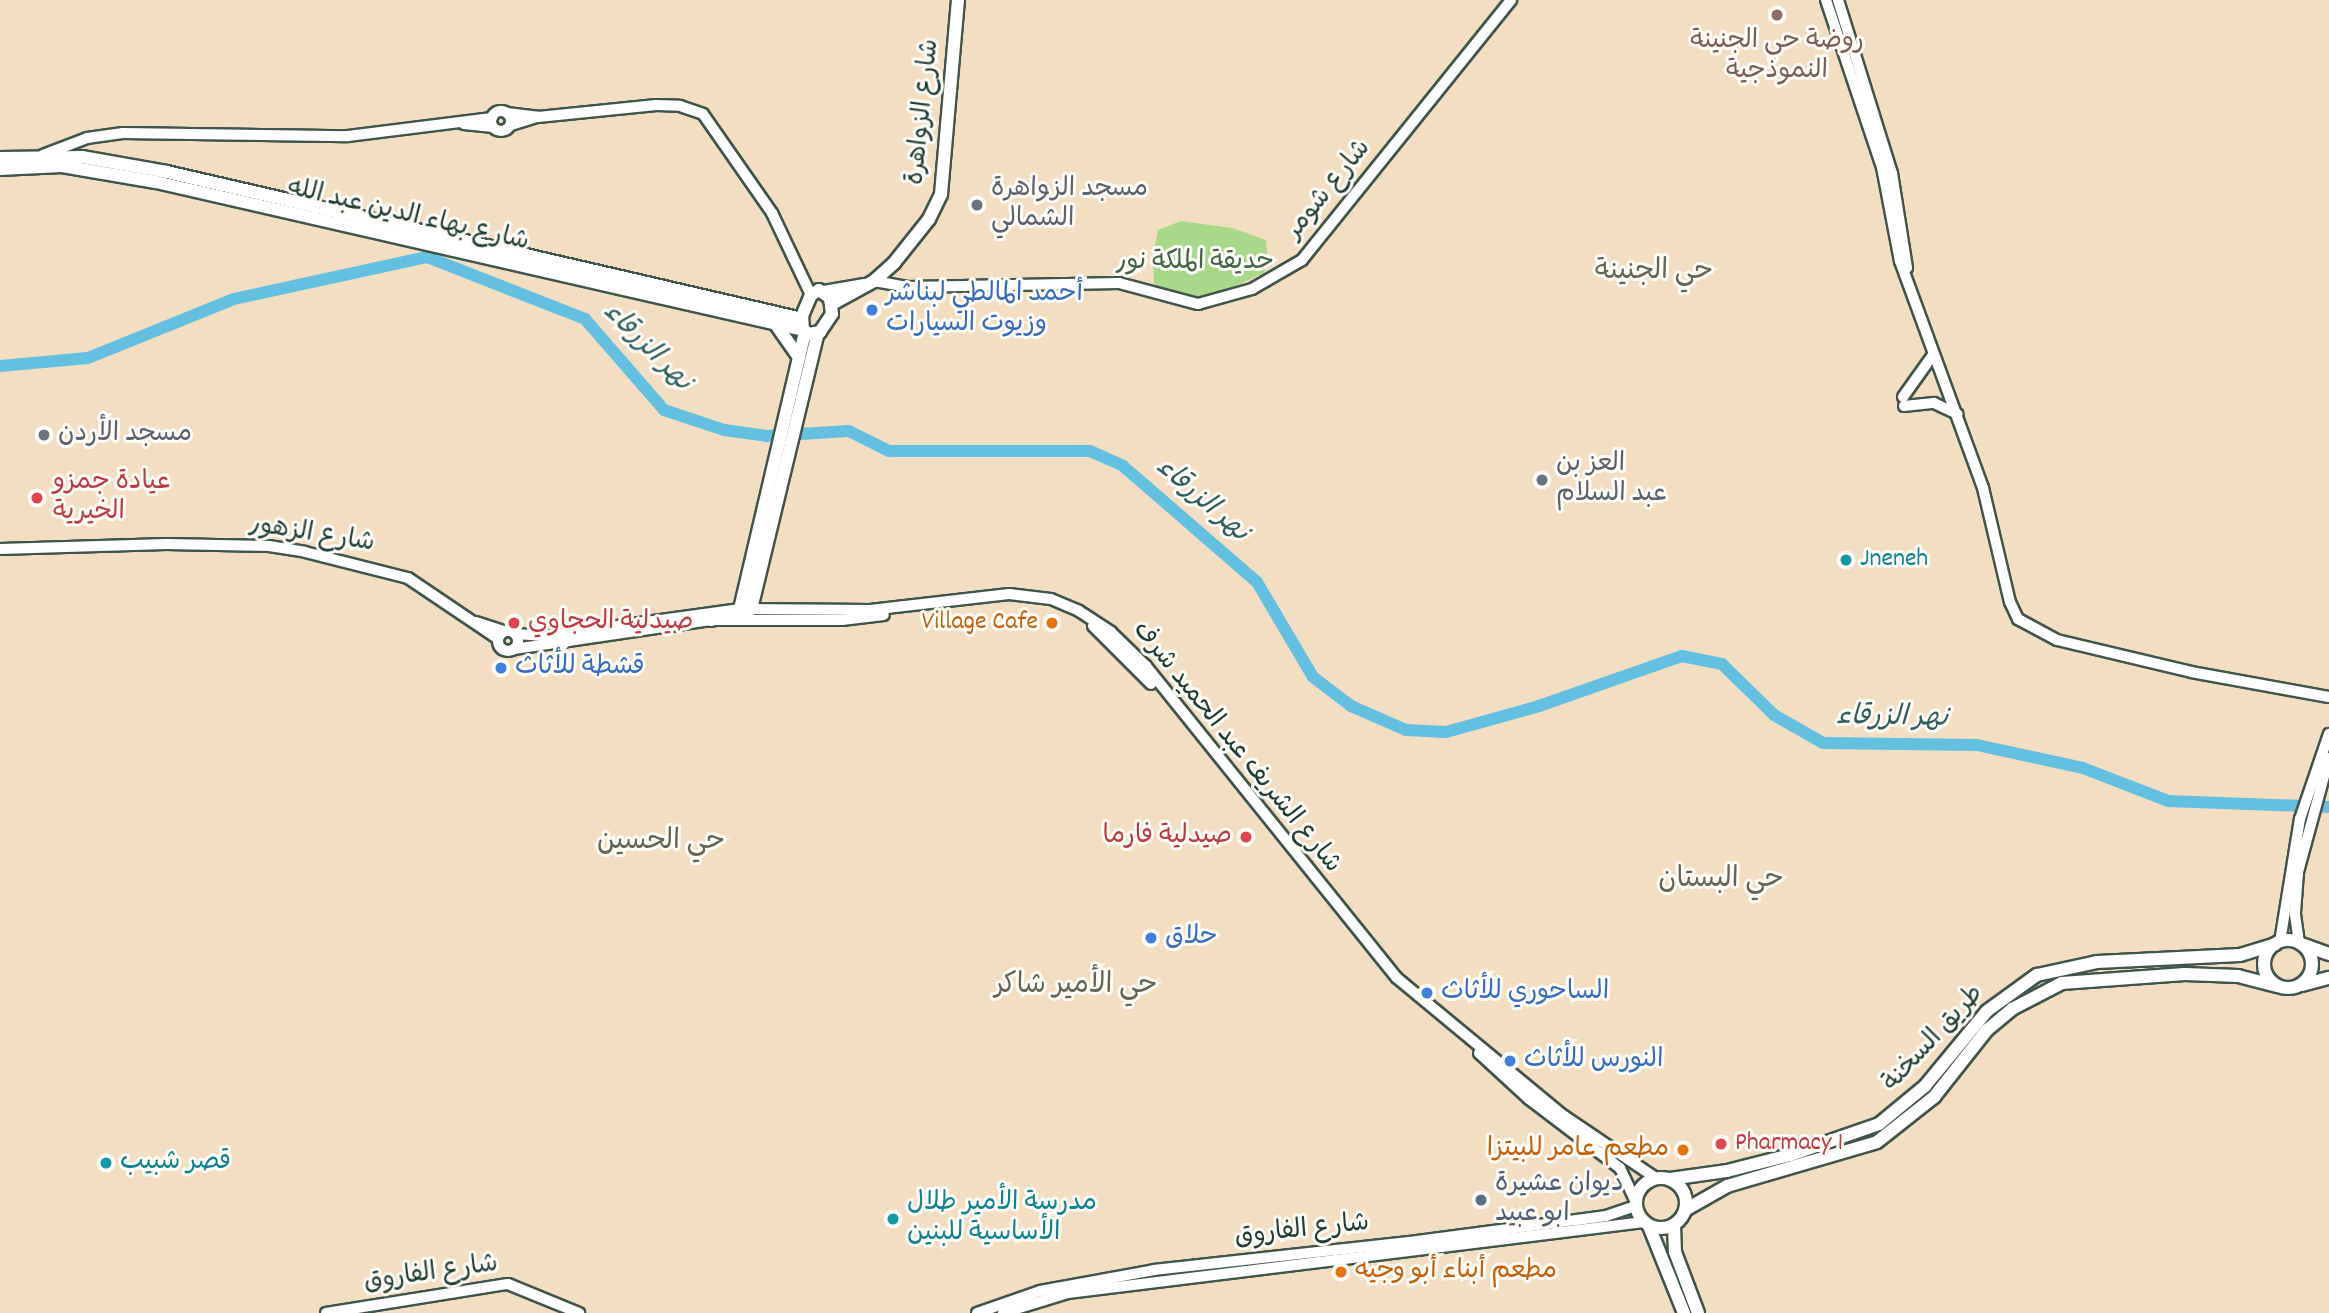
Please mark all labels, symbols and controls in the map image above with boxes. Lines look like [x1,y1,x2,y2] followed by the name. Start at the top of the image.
[1769,7,1785,23] marker: روضة حي الجنينة النموذجية
[1690,26,1864,88] place label: روضة حي الجنينة النموذجية
[901,38,947,186] street label: شارع الزواهرة
[1279,134,1379,246] street label: شارع شومر
[284,173,532,259] street label: شارع بهاء الدين عبد الله
[991,174,1148,235] place label: مسجد الزواهرة الشمالي
[969,197,985,213] marker: مسجد الزواهرة الشمالي
[1116,247,1274,279] park label: حديقة الملكة نور
[1595,256,1713,290] district label: حي الجنينة
[886,279,1083,340] place label: أحمد المالطي لبناشر وزيوت السيارات
[594,296,698,400] water label: نهر الزرقاء
[864,302,880,318] marker: أحمد المالطي لبناشر وزيوت السيارات
[58,419,192,451] place label: مسجد الأردن
[36,427,52,443] marker: مسجد الأردن
[1556,449,1667,510] place label: العز بن عبد السلام
[1148,452,1254,550] water label: نهر الزرقاء
[53,467,170,528] place label: عيادة جمزو الخيرية
[1534,472,1550,488] marker: العز بن عبد السلام
[27,488,47,508] marker: عيادة جمزو الخيرية
[247,510,377,560] street label: شارع الزهور
[1860,544,1928,576] place label: Jneneh
[1838,552,1854,568] marker: Jneneh
[528,607,694,639] place label: صيدلية الحجاوي
[922,607,1038,639] place label: Village Cafe
[506,615,522,631] marker: صيدلية الحجاوي
[1044,615,1060,631] marker: Village Cafe
[1125,616,1347,880] street label: شارع الشريف عبد الحميد شرف
[515,652,645,684] place label: قشطة للأثاث
[493,660,509,676] marker: قشطة للأثاث
[1836,701,1948,737] water label: نهر الزرقاء
[1103,821,1232,853] place label: صيدلية فارما
[597,826,725,860] district label: حي الحسين
[1238,829,1254,845] marker: صيدلية فارما
[1658,864,1784,898] district label: حي البستان
[1165,922,1218,954] place label: حلاق
[1143,930,1159,946] marker: حلاق
[994,970,1158,1004] district label: حي الأمير شاكر
[1441,977,1609,1009] place label: الساحوري للأثاث
[1877,979,1991,1099] street label: طريق السخنة
[1419,985,1435,1001] marker: الساحوري للأثاث
[1524,1045,1663,1077] place label: النورس للأثاث
[1502,1053,1518,1069] marker: النورس للأثاث
[1735,1128,1843,1160] place label: Pharmacy 1
[1487,1134,1669,1166] place label: مطعم عامر للبيتزا
[1713,1136,1729,1152] marker: Pharmacy 1
[1675,1142,1691,1158] marker: مطعم عامر للبيتزا
[120,1147,231,1179] place label: قصر شبيب
[98,1155,114,1171] marker: قصر شبيب
[1495,1169,1624,1230] place label: ديوان عشيرة ابو عبيد
[907,1188,1097,1250] place label: مدرسة الأمير طلال الأساسية للبنين
[1473,1192,1489,1208] marker: ديوان عشيرة ابو عبيد
[1233,1208,1371,1254] street label: شارع الفاروق
[885,1211,901,1227] marker: مدرسة الأمير طلال الأساسية للبنين
[362,1249,500,1299] street label: شارع الفاروق
[1355,1256,1557,1288] place label: مطعم أبناء أبو وجيه
[1333,1264,1349,1280] marker: مطعم أبناء أبو وجيه

